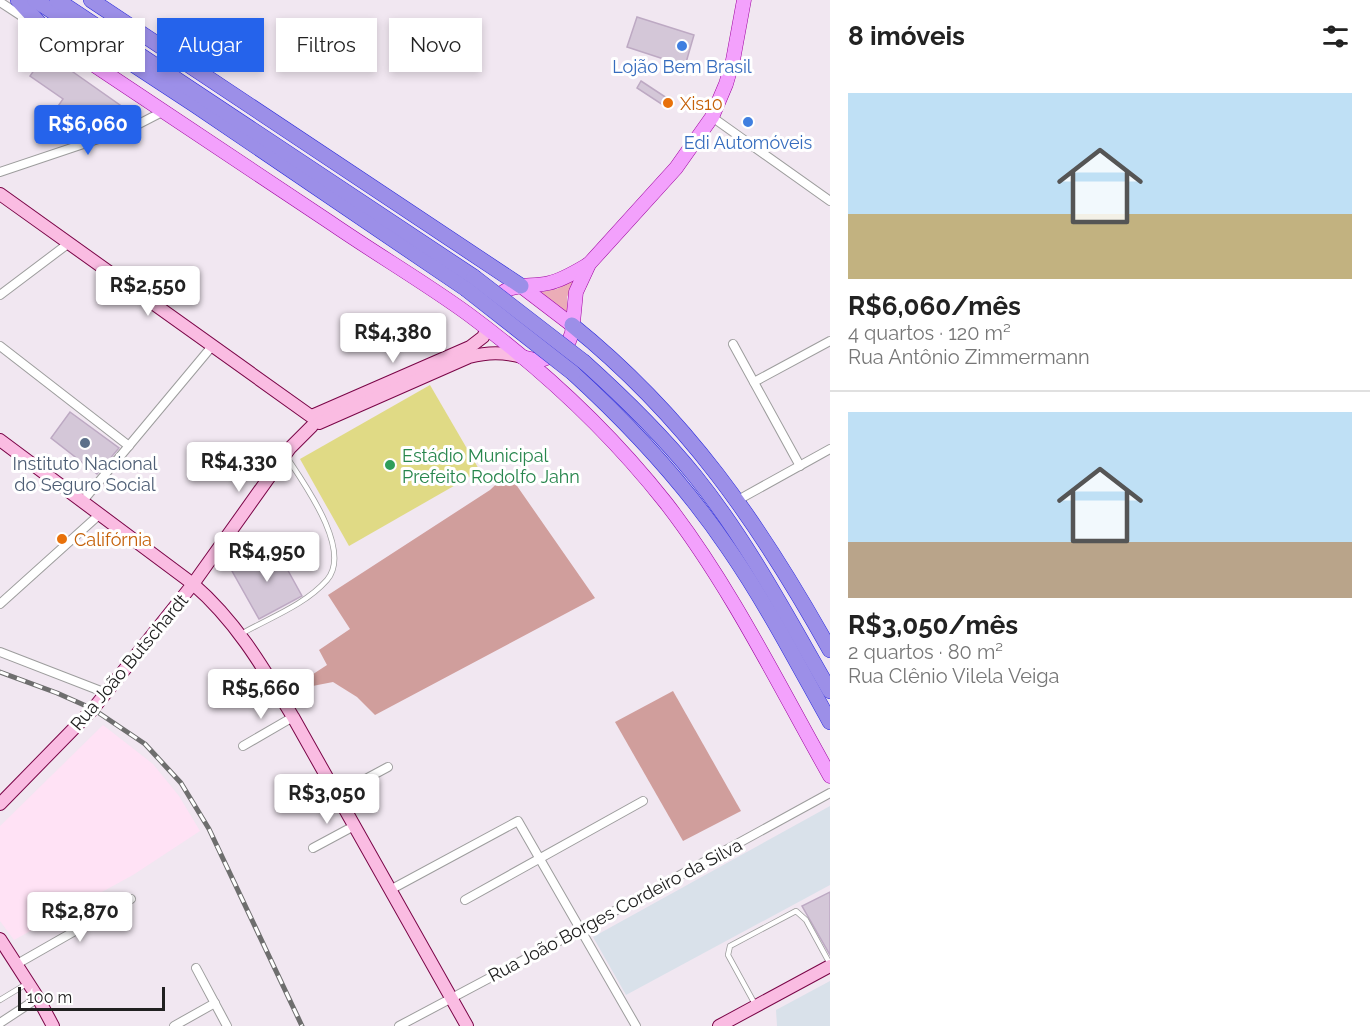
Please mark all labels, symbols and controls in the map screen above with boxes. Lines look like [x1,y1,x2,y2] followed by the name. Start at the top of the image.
[18,18,145,72] chip: Comprar
[157,18,264,72] chip: Alugar
[276,18,377,72] chip: Filtros
[389,18,482,72] chip: Novo
[1319,20,1352,53] icon: filters
[848,21,965,51] text: 8 imóveis
[675,39,689,53] marker: Lojão Bem Brasil
[612,56,752,77] place label: Lojão Bem Brasil
[680,93,723,114] place label: Xis10
[661,96,675,110] marker: Xis10
[33,105,143,156] pin: R$6,060
[48,112,128,136] text: R$6,060
[741,115,755,129] marker: Edi Automóveis
[684,132,813,153] place label: Edi Automóveis
[1046,132,1154,240] icon: home
[93,266,203,317] pin: R$2,550
[110,273,186,297] text: R$2,550
[848,291,1021,321] text: R$6,060/mês
[338,313,448,364] pin: R$4,380
[354,320,432,344] text: R$4,380
[848,321,1011,345] text: 4 quartos · 120 m²
[848,345,1090,369] text: Rua Antônio Zimmermann
[78,436,92,450] marker: Instituto Nacional do Seguro Social
[184,442,294,493] pin: R$4,330
[402,445,580,487] place label: Estádio Municipal Prefeito Rodolfo Jahn
[201,449,277,473] text: R$4,330
[1046,451,1154,559] icon: home
[13,453,158,495] place label: Instituto Nacional do Seguro Social
[383,458,397,472] marker: Estádio Municipal Prefeito Rodolfo Jahn
[74,529,152,550] place label: Califórnia
[55,532,69,546] marker: Califórnia
[212,532,322,583] pin: R$4,950
[228,539,306,563] text: R$4,950
[66,590,192,734] street label: Rua João Butschardt
[848,610,1018,640] text: R$3,050/mês
[848,640,1003,664] text: 2 quartos · 80 m²
[848,664,1060,688] text: Rua Clênio Vilela Veiga
[206,669,316,720] pin: R$5,660
[222,676,300,700] text: R$5,660
[272,774,382,825] pin: R$3,050
[288,781,366,805] text: R$3,050
[484,834,746,986] street label: Rua João Borges Cordeiro da Silva
[25,892,135,943] pin: R$2,870
[41,899,119,923] text: R$2,870
[18,984,165,1012] scale bar
[27,988,72,1007] text: 100 m

